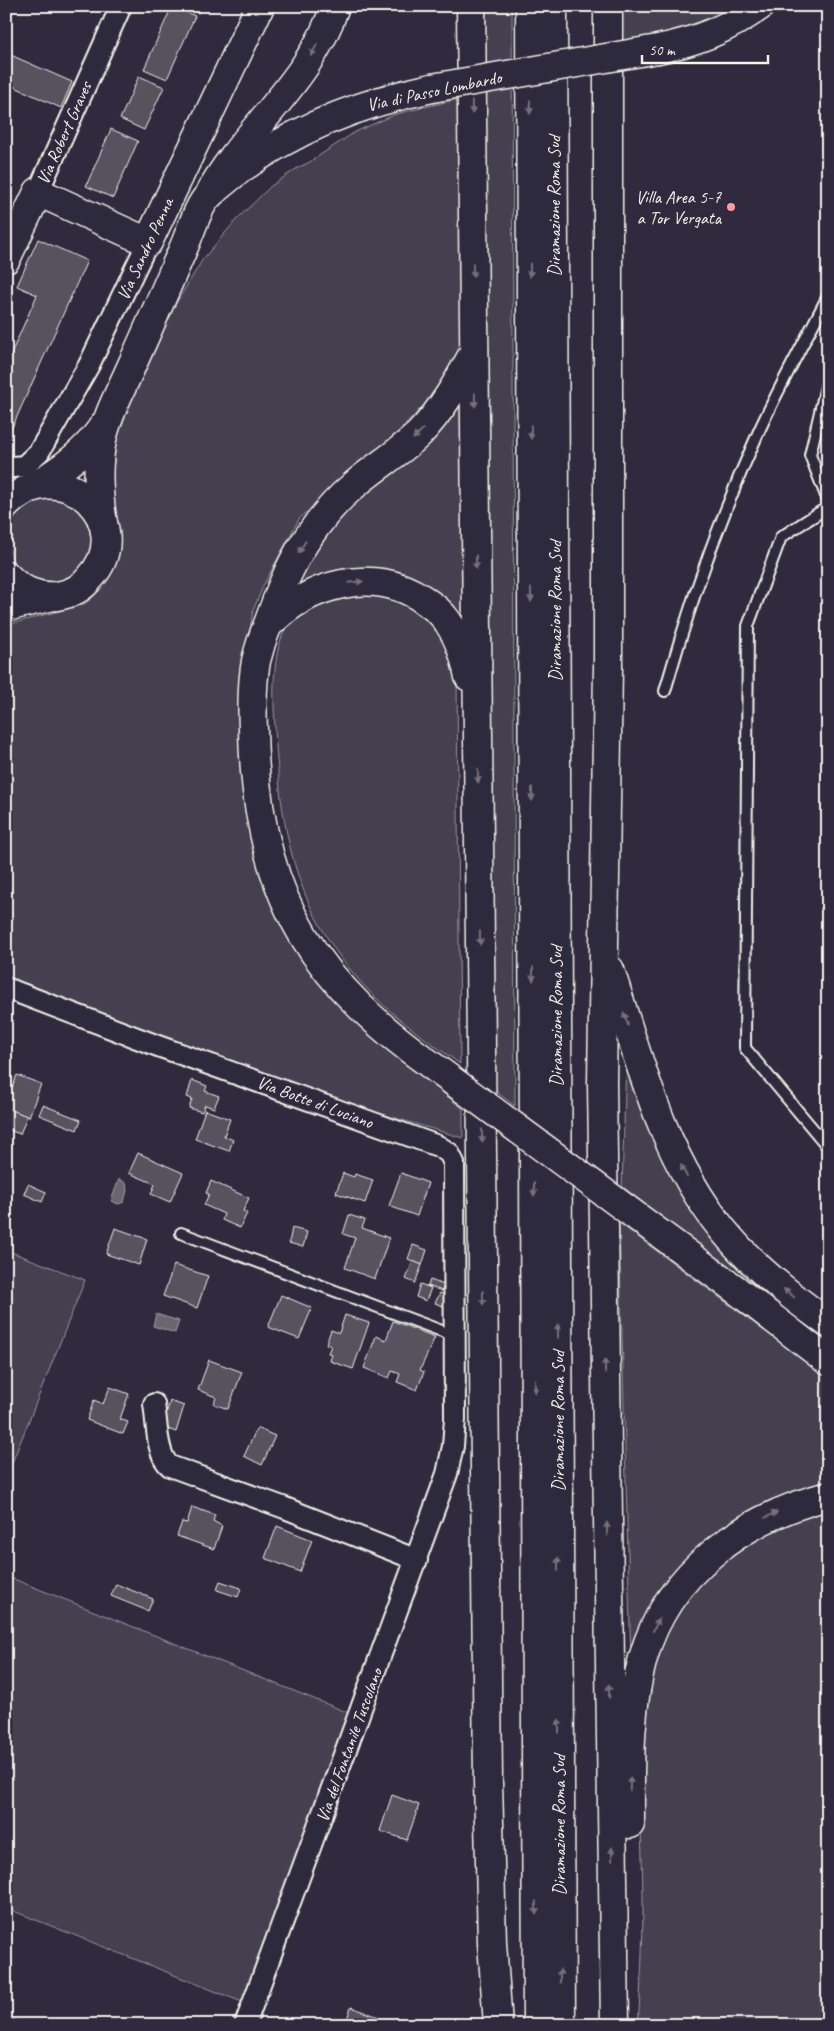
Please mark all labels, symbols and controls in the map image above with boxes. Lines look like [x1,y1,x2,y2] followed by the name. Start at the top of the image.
[642,32,768,64] scale bar
[649,41,676,60] text: 50 m
[310,43,318,57] one-way arrow
[365,66,505,116] street label: Via di Passo Lombardo
[32,77,97,188] street label: Via Robert Graves
[468,100,476,116] one-way arrow
[526,100,534,116] one-way arrow
[543,133,565,276] street label: Diramazione Roma Sud
[636,186,723,229] place label: Villa Area 5-7 a Tor Vergata
[112,193,179,304] street label: Via Sandro Penna
[725,201,737,213] marker: Villa Area 5-7 a Tor Vergata
[469,262,477,278] one-way arrow
[526,262,534,278] one-way arrow
[471,392,479,408] one-way arrow
[527,425,535,441] one-way arrow
[412,428,424,440] one-way arrow
[544,538,566,681] street label: Diramazione Roma Sud
[297,540,307,553] one-way arrow
[473,555,481,571] one-way arrow
[348,578,364,586] one-way arrow
[527,587,535,603] one-way arrow
[475,768,483,784] one-way arrow
[528,786,536,802] one-way arrow
[476,931,484,947] one-way arrow
[545,943,567,1086] street label: Diramazione Roma Sud
[529,966,537,982] one-way arrow
[622,1012,630,1027] one-way arrow
[254,1071,378,1134] street label: Via Botte di Luciano
[478,1128,486,1144] one-way arrow
[680,1164,688,1178] one-way arrow
[530,1181,538,1197] one-way arrow
[783,1288,796,1299] one-way arrow
[479,1291,487,1307] one-way arrow
[554,1323,562,1339] one-way arrow
[547,1348,569,1491] street label: Diramazione Roma Sud
[601,1358,609,1374] one-way arrow
[531,1379,539,1395] one-way arrow
[764,1511,778,1519] one-way arrow
[603,1520,611,1536] one-way arrow
[554,1555,562,1571] one-way arrow
[652,1618,660,1632] one-way arrow
[311,1664,388,1825] street label: Via del Fontanile Tuscolano
[605,1683,613,1699] one-way arrow
[555,1718,563,1734] one-way arrow
[548,1752,570,1895] street label: Diramazione Roma Sud
[626,1776,634,1792] one-way arrow
[608,1845,616,1861] one-way arrow
[532,1900,540,1916] one-way arrow
[556,1968,564,1984] one-way arrow

